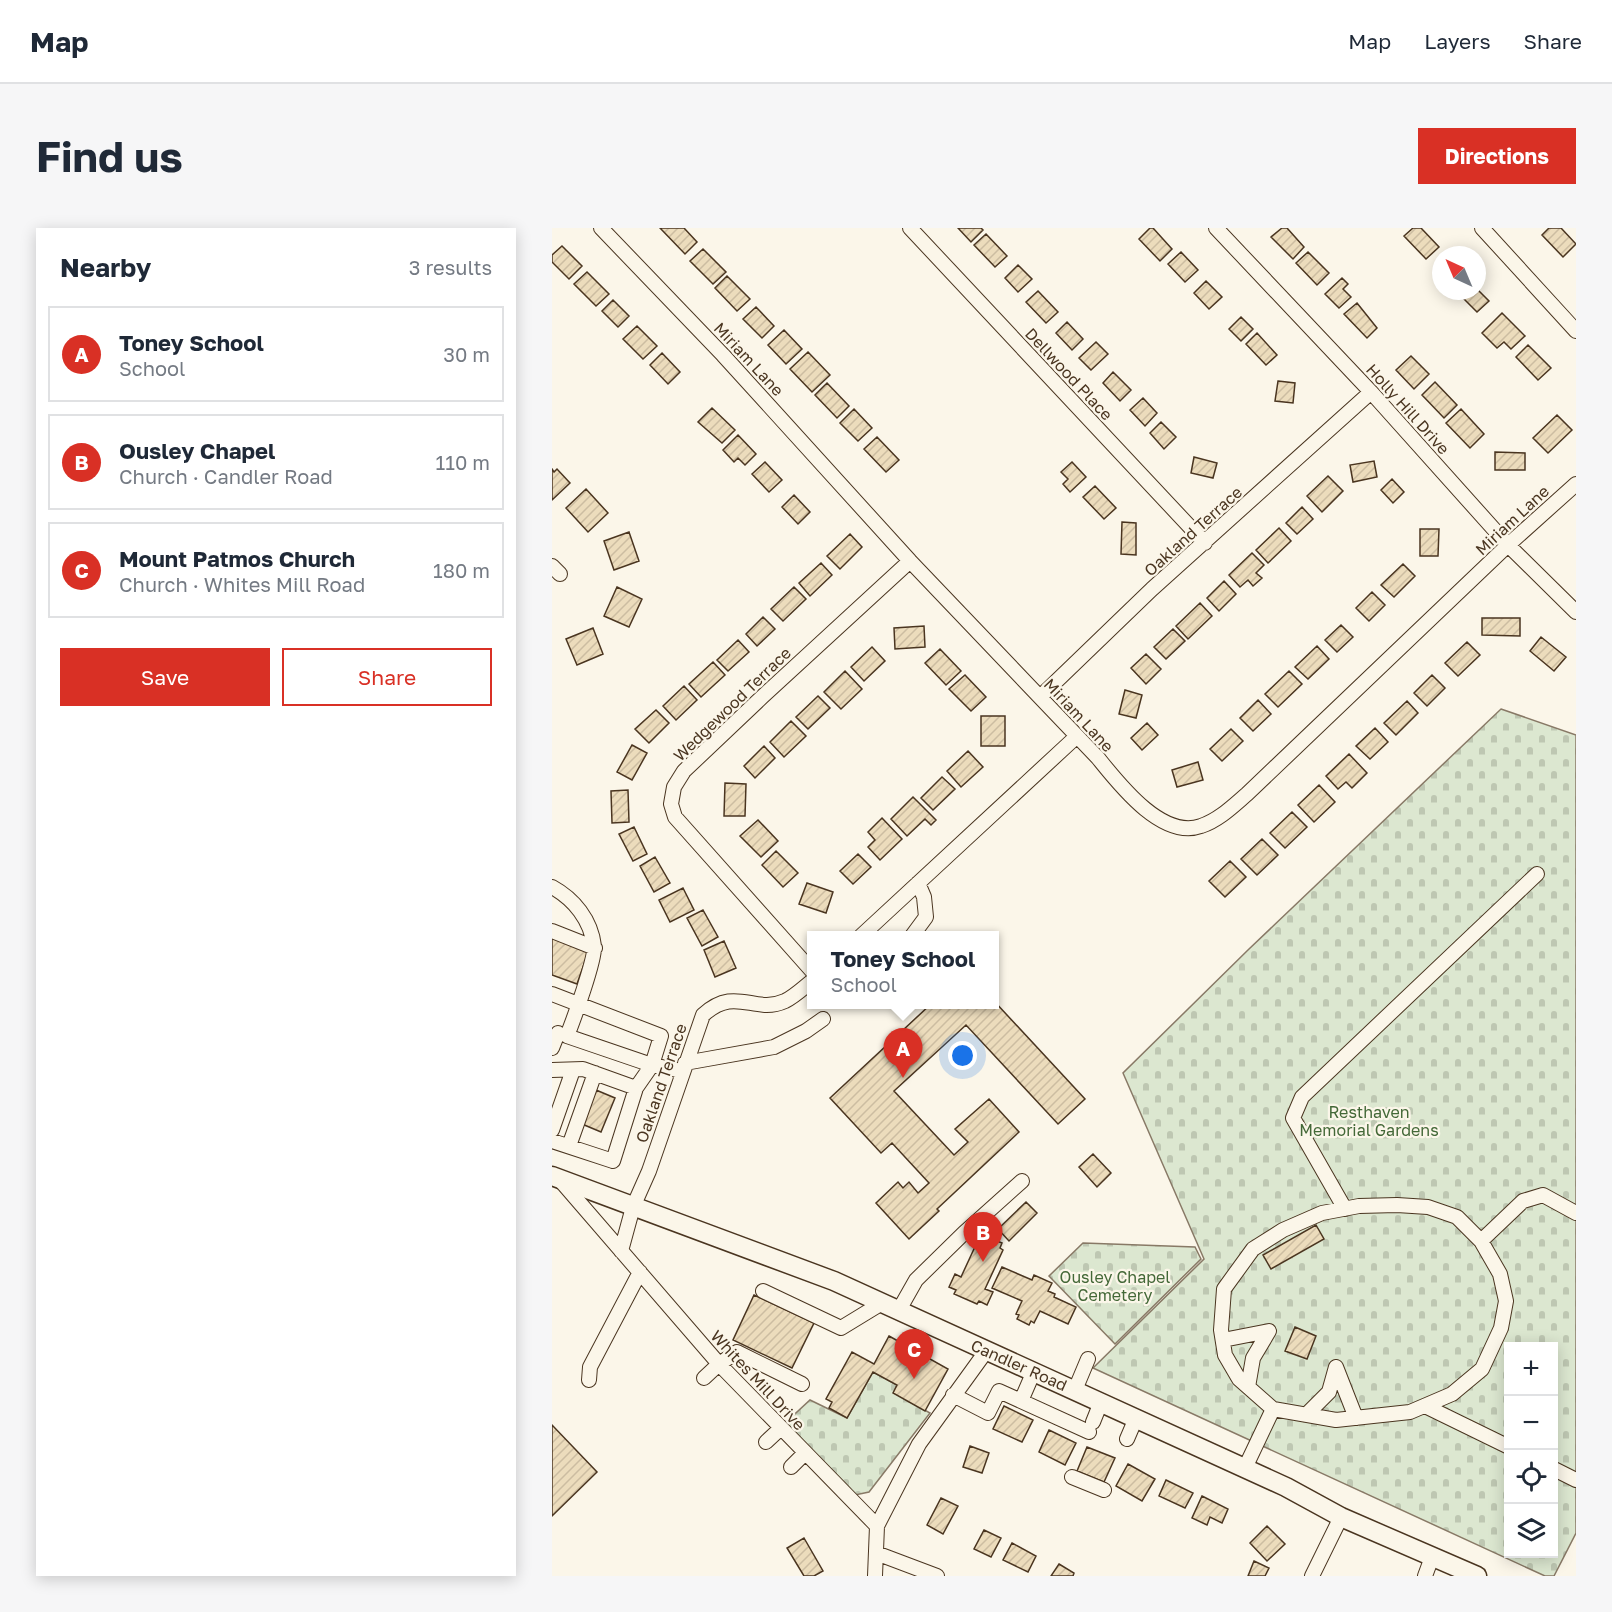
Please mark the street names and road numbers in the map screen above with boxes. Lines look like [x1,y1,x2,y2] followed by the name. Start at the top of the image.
[710,318,788,400] street label: Miriam Lane
[1021,324,1117,424] street label: Dellwood Place
[1362,360,1454,458] street label: Holly Hill Drive
[1471,481,1553,559] street label: Miriam Lane
[1140,482,1246,580] street label: Oakland Terrace
[669,643,795,765] street label: Wedgewood Terrace
[1040,674,1118,756] street label: Miriam Lane
[631,1021,691,1145] street label: Oakland Terrace
[706,1326,810,1434] street label: Whites Mill Drive
[968,1335,1070,1395] street label: Candler Road

